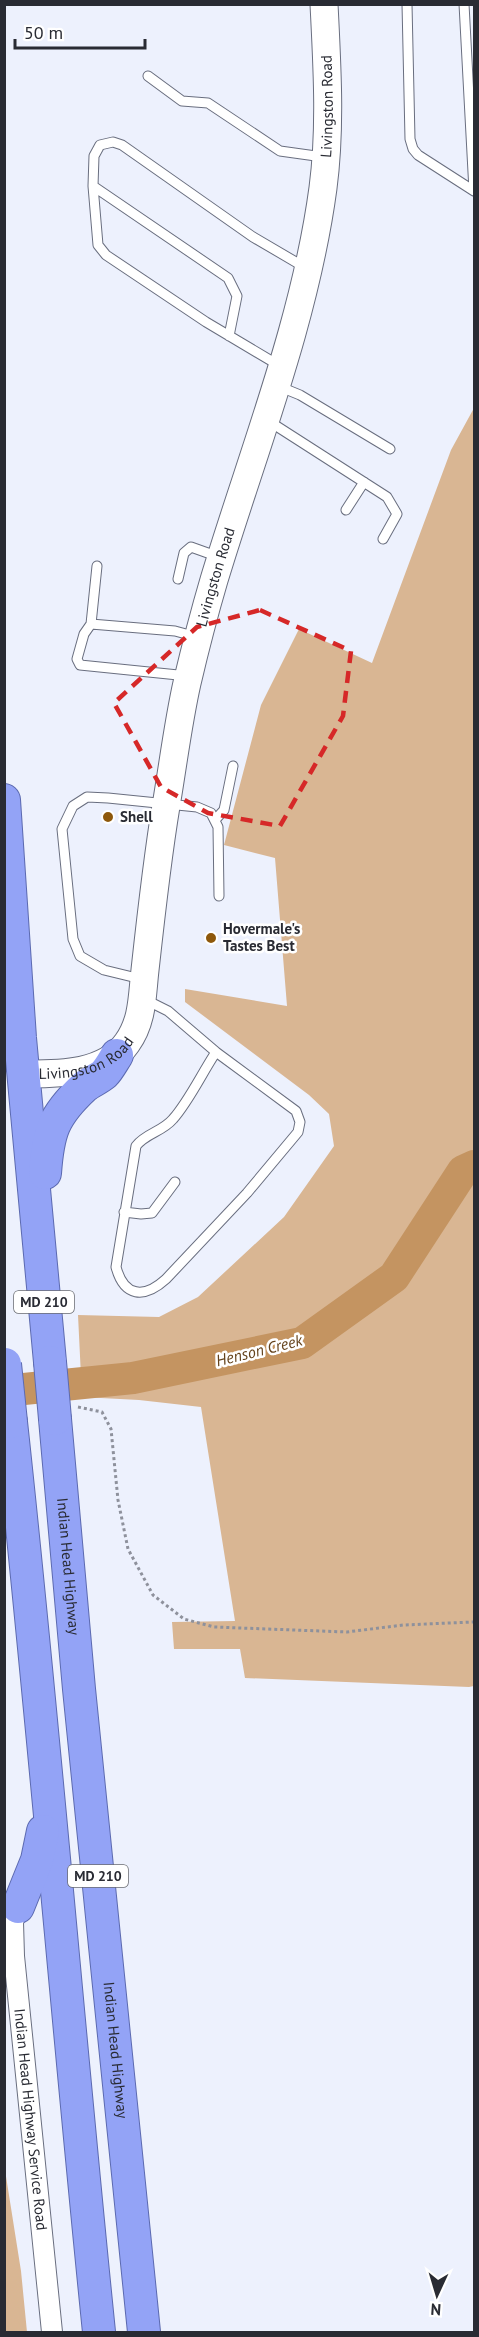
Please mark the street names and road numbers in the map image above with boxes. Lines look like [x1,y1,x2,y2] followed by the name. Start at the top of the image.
[316,55,337,158] street label: Livingston Road
[191,525,239,629] street label: Livingston Road
[38,1033,137,1083] street label: Livingston Road
[14,1291,74,1313] road number: MD 210
[53,1497,84,1636] street label: Indian Head Highway
[68,1865,128,1887] road number: MD 210
[100,1981,132,2119] street label: Indian Head Highway
[10,2007,52,2231] street label: Indian Head Highway Service Road

